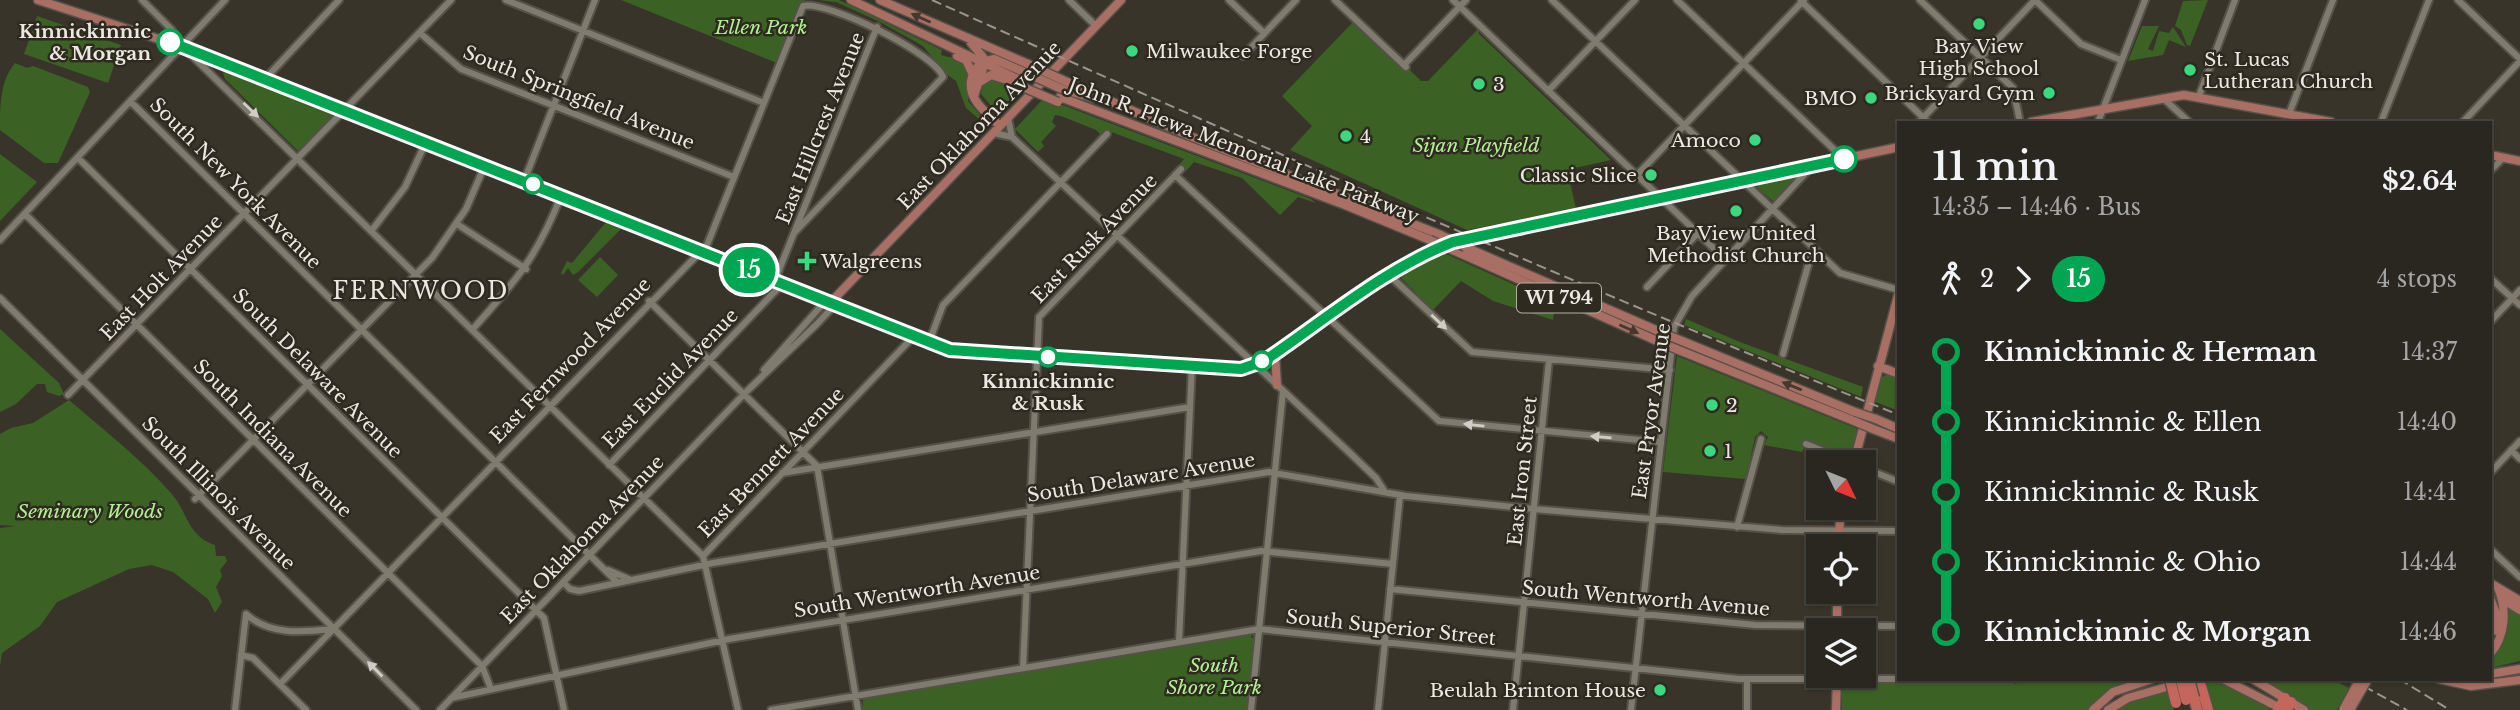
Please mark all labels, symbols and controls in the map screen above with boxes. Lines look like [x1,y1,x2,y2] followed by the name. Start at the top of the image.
[911,12,931,24] one-way arrow
[714,16,807,39] park label: Ellen Park
[1971,16,1987,32] marker: Bay View High School
[19,20,151,65] place label: Kinnickinnic & Morgan
[157,29,183,55] marker: Kinnickinnic & Morgan
[771,29,869,227] street label: East Hillcrest Avenue
[1919,35,2039,80] place label: Bay View High School
[893,36,1066,214] street label: East Oklahoma Avenue
[460,40,698,154] street label: South Springfield Avenue
[1146,40,1312,63] place label: Milwaukee Forge
[1124,43,1140,59] marker: Milwaukee Forge
[2204,48,2373,93] place label: St. Lucas Lutheran Church
[2182,62,2198,78] marker: St. Lucas Lutheran Church
[1062,72,1422,228] street label: John R. Plewa Memorial Lake Parkway
[1493,73,1505,96] place label: 3
[1471,76,1487,92] marker: 3
[1885,82,2035,105] place label: Brickyard Gym
[2041,85,2057,101] marker: Brickyard Gym
[1804,87,1857,110] place label: BMO
[1863,90,1879,106] marker: BMO
[145,93,326,274] street label: South New York Avenue
[242,102,259,119] one-way arrow
[1360,125,1371,148] place label: 4
[1338,128,1354,144] marker: 4
[1670,129,1741,152] place label: Amoco
[1747,132,1763,148] marker: Amoco
[1412,134,1540,157] park label: Sijan Playfield
[1932,143,2058,190] text: 11 min
[1831,146,1857,172] unlabelled marker
[1520,164,1637,187] place label: Classic Slice
[2382,165,2457,197] text: $2.64
[1643,167,1659,183] marker: Classic Slice
[1027,169,1162,308] street label: East Rusk Avenue
[523,174,543,194] unlabelled marker
[1932,193,2141,221] text: 14:35 – 14:46 · Bus
[1728,203,1744,219] marker: Bay View United Methodist Church
[96,210,227,345] street label: East Holt Avenue
[1647,222,1825,267] place label: Bay View United Methodist Church
[718,247,780,293] line badge: 15
[820,250,922,273] place label: Walgreens
[799,253,815,269] marker: Walgreens
[737,255,761,284] text: 15
[1932,260,1970,298] icon: walk
[2004,260,2042,298] icon: forward
[2066,264,2091,293] text: 15
[1980,265,1994,293] text: 2
[2377,265,2457,293] text: 4 stops
[485,273,655,448] street label: East Fernwood Avenue
[333,277,509,305] district label: FERNWOOD
[228,284,407,463] street label: South Delaware Avenue
[1517,284,1601,312] road number: WI 794
[598,304,743,453] street label: East Euclid Avenue
[1430,313,1447,329] one-way arrow
[1628,322,1675,501] street label: East Pryor Avenue
[1619,323,1639,335] one-way arrow
[1984,336,2317,368] text: Kinnickinnic & Herman
[2401,338,2457,366] text: 14:37
[1038,347,1058,367] marker: Kinnickinnic & Rusk
[1252,351,1272,371] unlabelled marker
[189,354,357,522] street label: South Indiana Avenue
[982,370,1114,415] place label: Kinnickinnic & Rusk
[1782,380,1803,391] one-way arrow
[694,383,849,542] street label: East Bennett Avenue
[1503,394,1542,547] street label: East Iron Street
[1726,394,1738,417] place label: 2
[1704,397,1720,413] marker: 2
[1984,406,2262,438] text: Kinnickinnic & Ellen
[2397,408,2457,436] text: 14:40
[137,412,300,575] street label: South Illinois Avenue
[1463,419,1485,430] one-way arrow
[1590,431,1612,442] one-way arrow
[1724,440,1732,463] place label: 1
[1702,443,1718,459] marker: 1
[1025,448,1257,507] street label: South Delaware Avenue
[496,450,669,628] street label: East Oklahoma Avenue
[1806,450,1876,520] north arrow
[1806,450,1876,688] map controls
[1984,476,2259,508] text: Kinnickinnic & Rusk
[2403,478,2457,506] text: 14:41
[17,500,163,523] park label: Seminary Woods
[1806,534,1876,604] button: locate
[1984,546,2261,578] text: Kinnickinnic & Ohio
[2400,548,2457,576] text: 14:44
[792,561,1042,622] street label: South Wentworth Avenue
[1521,576,1771,621] street label: South Wentworth Avenue
[1285,605,1498,650] street label: South Superior Street
[1984,616,2311,648] text: Kinnickinnic & Morgan
[1806,618,1876,688] button: layers
[2398,618,2457,646] text: 14:46
[1166,654,1262,699] park label: South Shore Park
[367,662,384,678] one-way arrow
[1429,679,1646,702] place label: Beulah Brinton House
[1652,682,1668,698] marker: Beulah Brinton House

